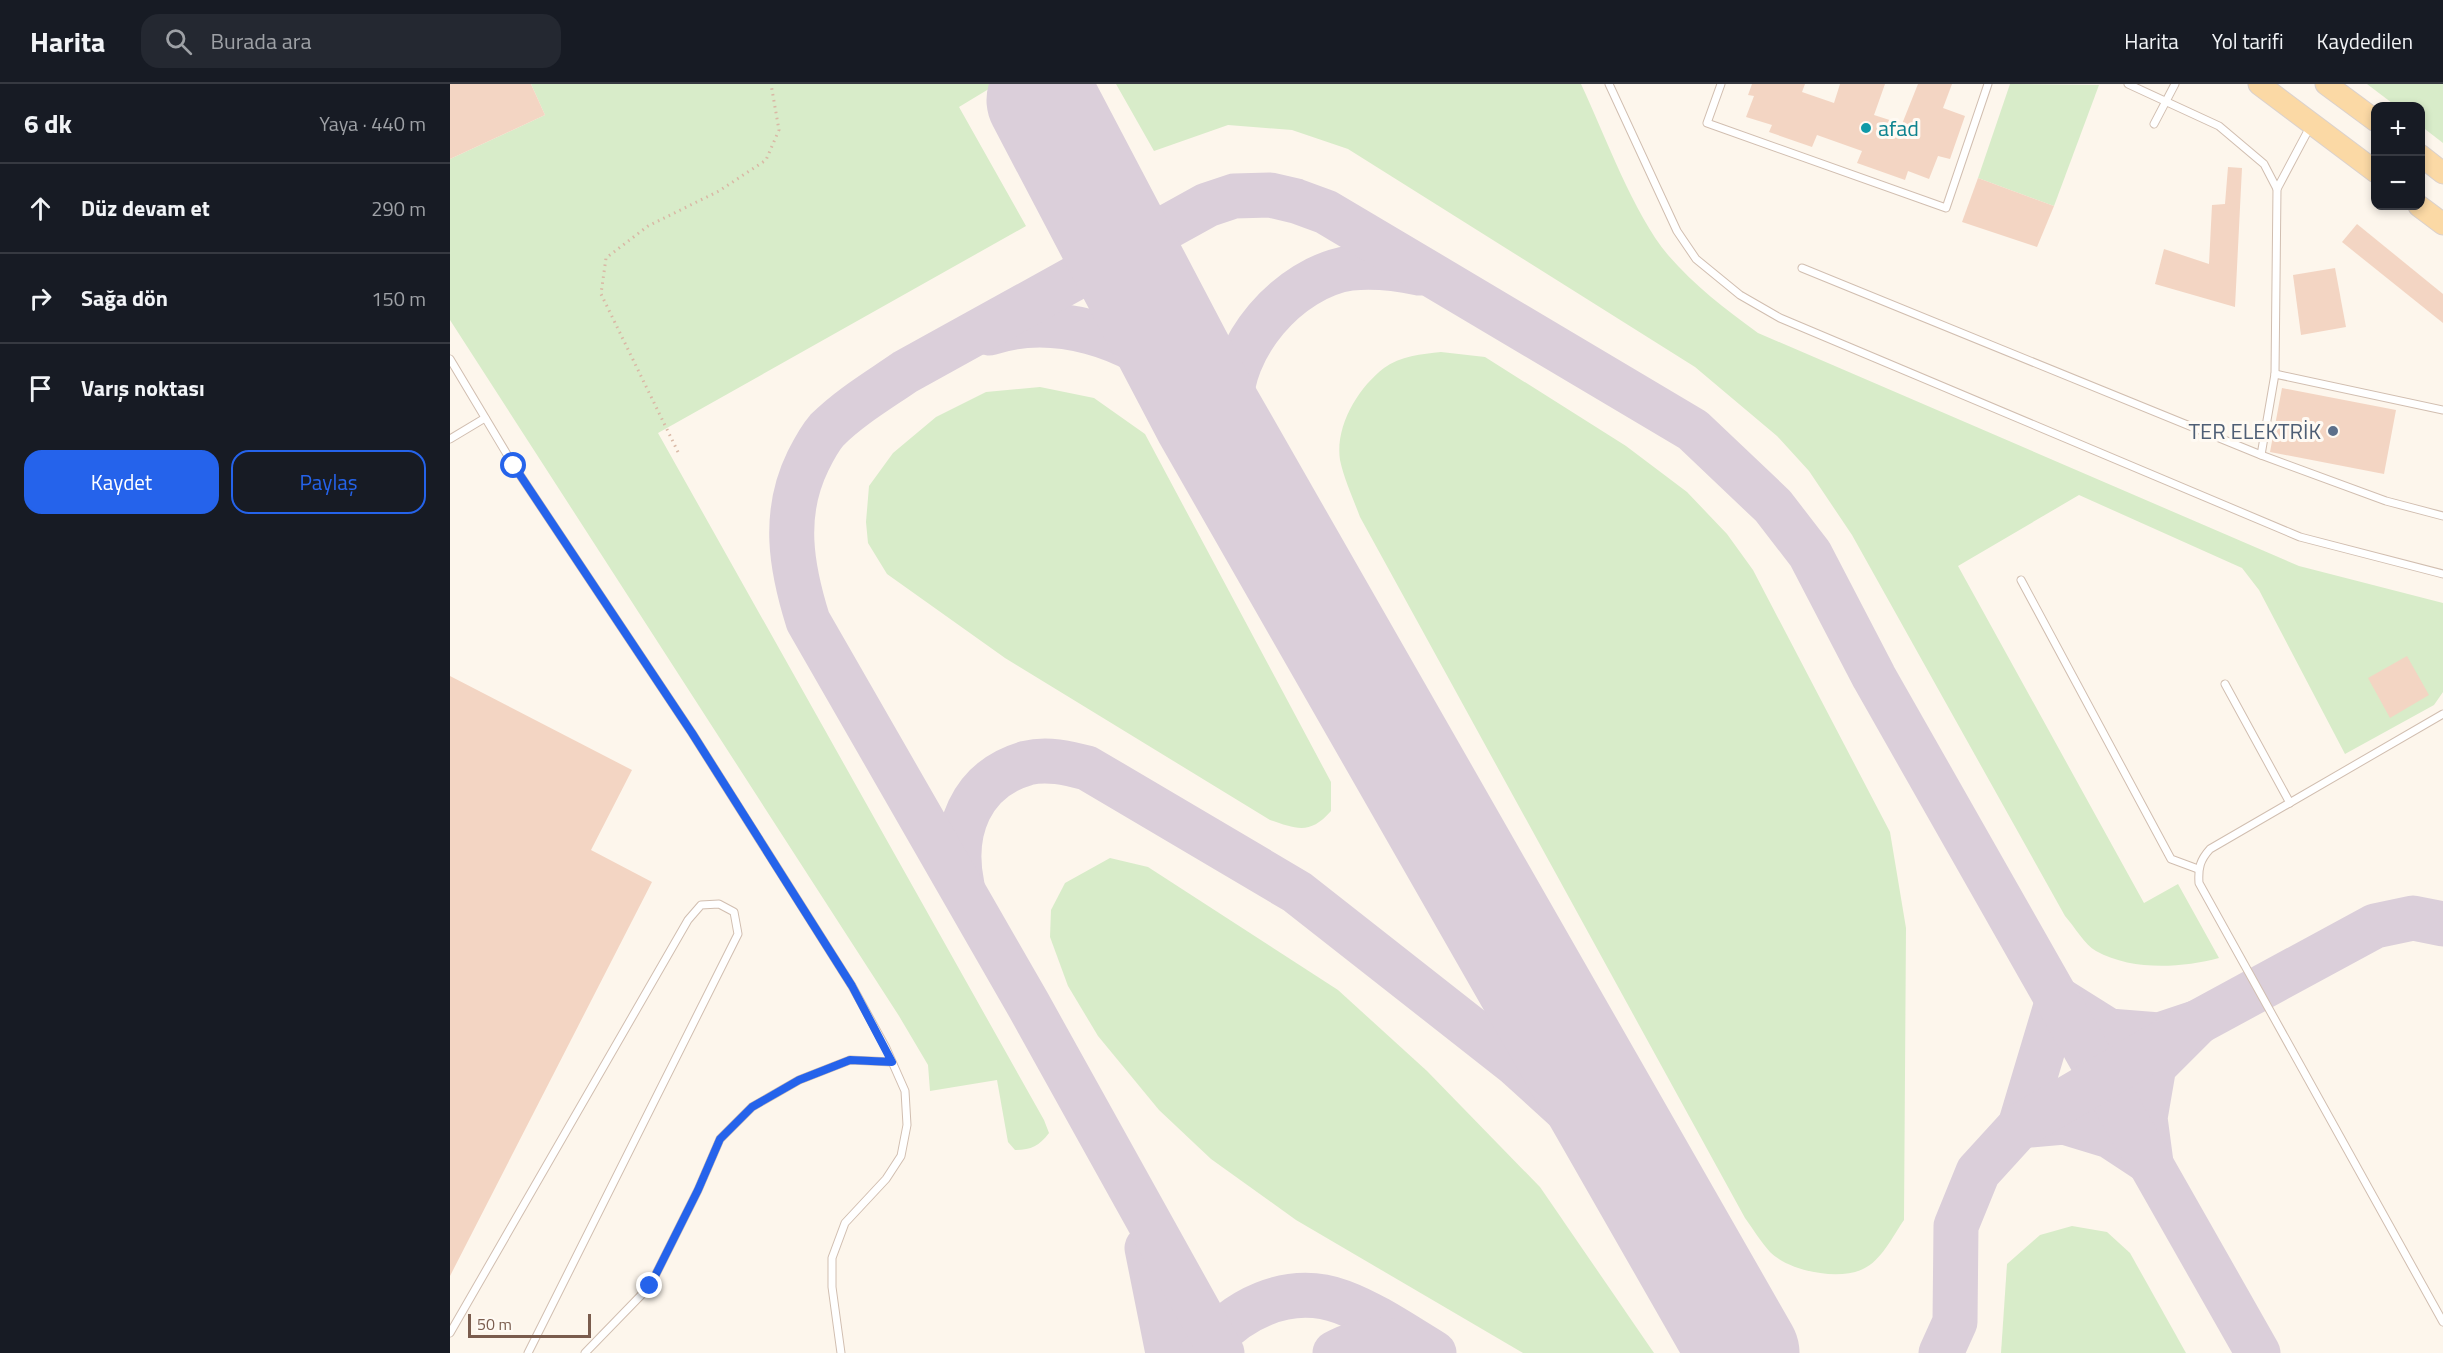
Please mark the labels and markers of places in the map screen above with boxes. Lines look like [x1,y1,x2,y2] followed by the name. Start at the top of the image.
[1878,111,1919,145] place label: afad
[1859,121,1873,135] marker: afad
[2188,414,2321,448] place label: TER ELEKTRİK
[2326,424,2340,438] marker: TER ELEKTRİK

